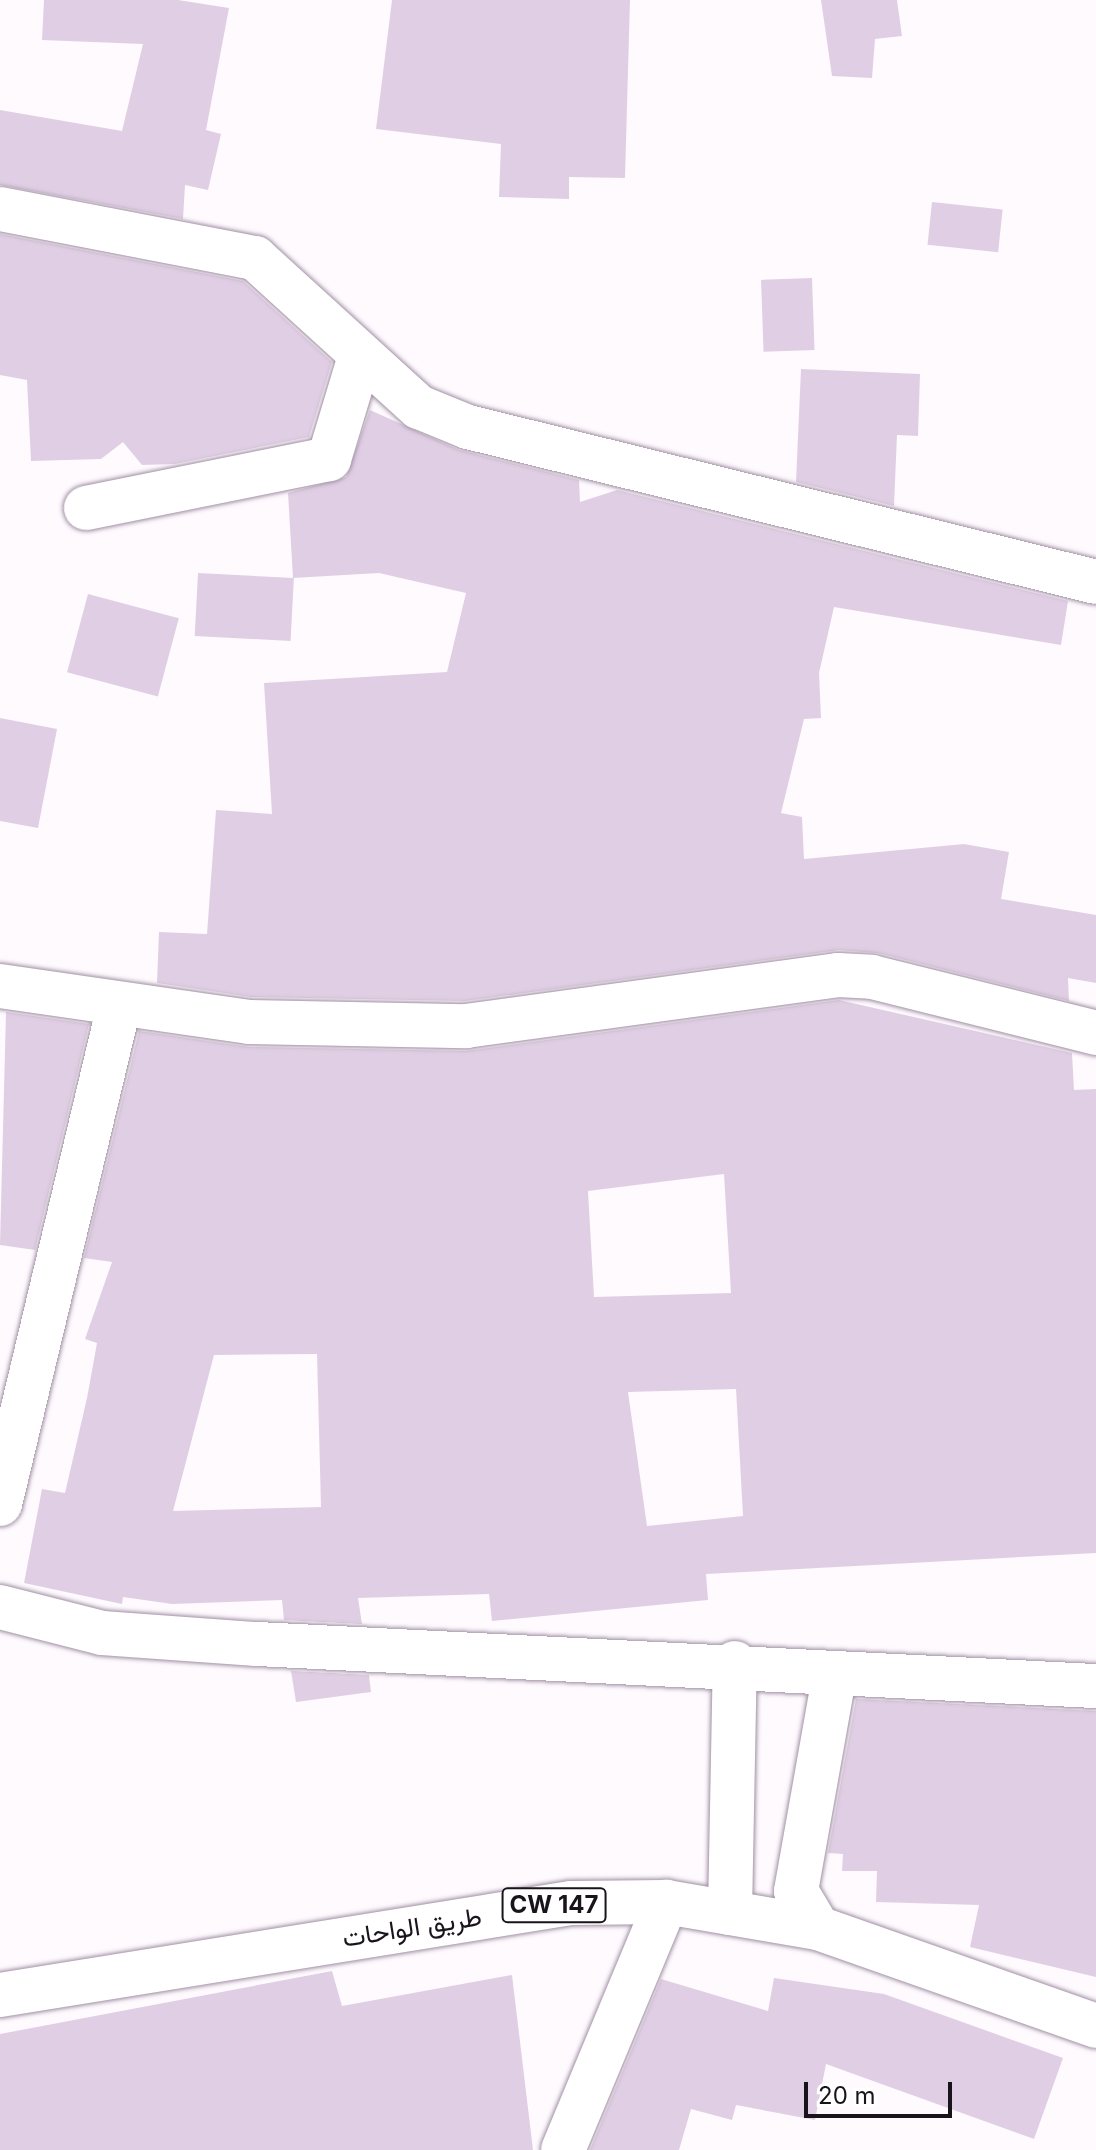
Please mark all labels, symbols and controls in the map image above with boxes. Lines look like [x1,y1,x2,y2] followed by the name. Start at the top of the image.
[500,1885,608,1925] road number: CW 147
[340,1901,484,1953] street label: طريق الواحات
[808,2066,956,2116] scale bar
[818,2081,876,2110] text: 20 m

